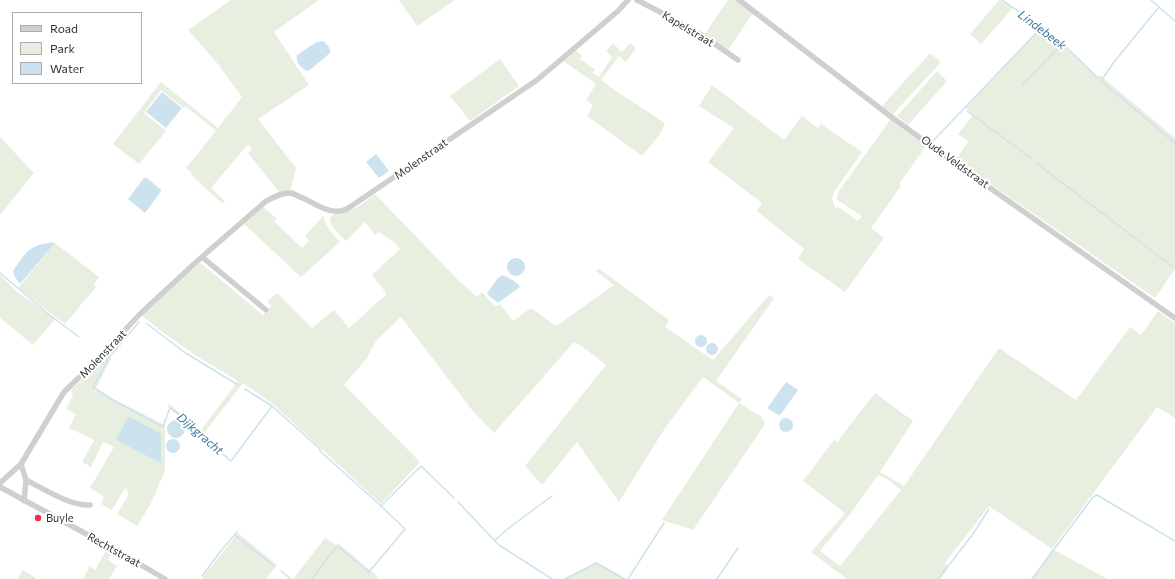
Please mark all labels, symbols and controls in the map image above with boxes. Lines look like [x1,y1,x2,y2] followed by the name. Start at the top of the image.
[1015,7,1069,53] water label: Lindebeek
[660,8,716,50] street label: Kapelstraat
[12,12,142,84] legend
[50,21,78,35] text: Road
[50,41,75,55] text: Park
[50,61,84,75] text: Water
[918,133,992,191] street label: Oude Veldstraat
[392,136,450,182] street label: Molenstraat
[77,327,129,381] street label: Molenstraat
[174,410,226,458] water label: Dijkgracht
[46,511,74,525] place label: Buyle
[33,513,43,523] marker: Buyle
[85,530,143,570] street label: Rechtstraat

